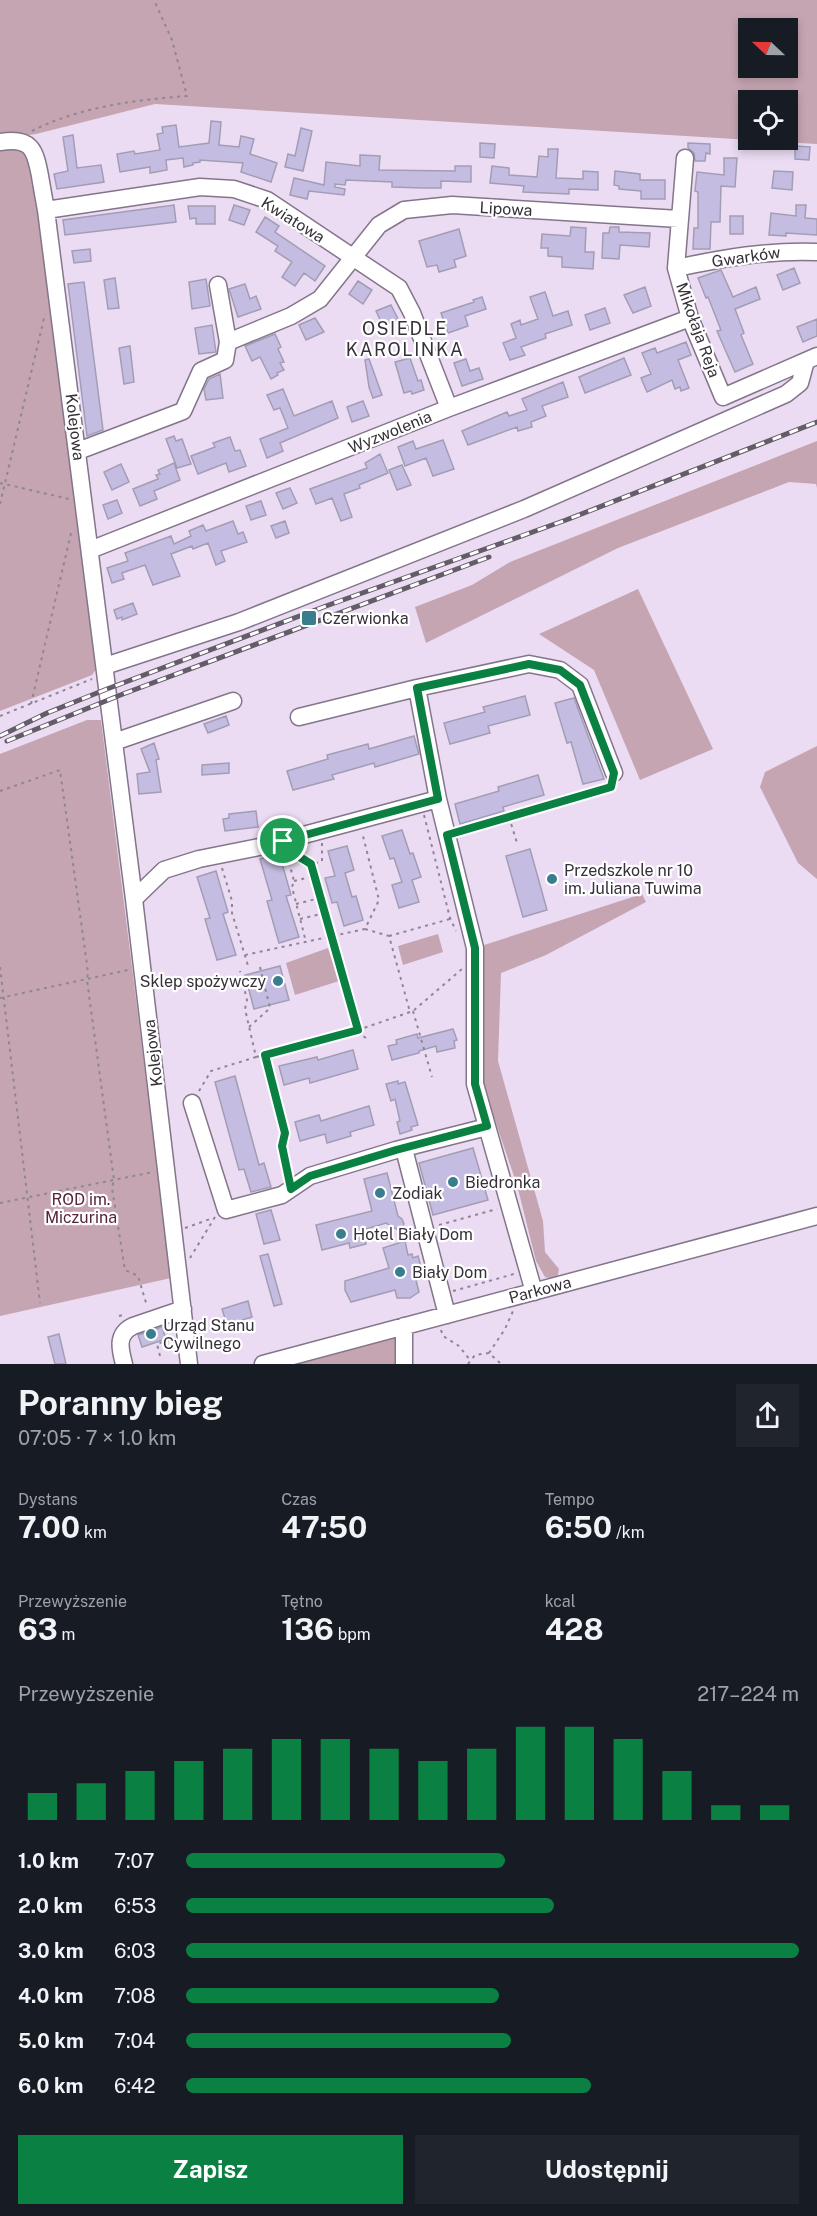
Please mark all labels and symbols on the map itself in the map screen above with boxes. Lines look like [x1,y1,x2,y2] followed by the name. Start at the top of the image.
[738,18,798,78] north arrow
[258,193,328,247] street label: Kwiatowa
[479,198,533,220] street label: Lipowa
[710,243,782,271] street label: Gwarków
[672,280,724,380] street label: Mikołaja Reja
[346,318,464,360] district label: OSIEDLE KAROLINKA
[61,392,89,462] street label: Kolejowa
[346,407,434,457] street label: Wyzwolenia
[300,609,318,627] marker: Czerwionka
[322,609,409,628] place label: Czerwionka
[257,815,308,866] pin
[564,861,702,898] place label: Przedszkole nr 10 im. Juliana Tuwima
[545,872,559,886] marker: Przedszkole nr 10 im. Juliana Tuwima
[140,972,266,991] place label: Sklep spożywczy
[271,974,285,988] marker: Sklep spożywczy
[139,1018,167,1088] street label: Kolejowa
[465,1173,540,1192] place label: Biedronka
[446,1175,460,1189] marker: Biedronka
[392,1184,442,1203] place label: Zodiak
[373,1186,387,1200] marker: Zodiak
[45,1190,117,1227] park label: ROD im. Miczurina
[353,1225,473,1244] place label: Hotel Biały Dom
[334,1227,348,1241] marker: Hotel Biały Dom
[412,1263,487,1282] place label: Biały Dom
[393,1265,407,1279] marker: Biały Dom
[507,1273,573,1307] street label: Parkowa
[163,1316,255,1353] place label: Urząd Stanu Cywilnego
[144,1327,158,1341] marker: Urząd Stanu Cywilnego

